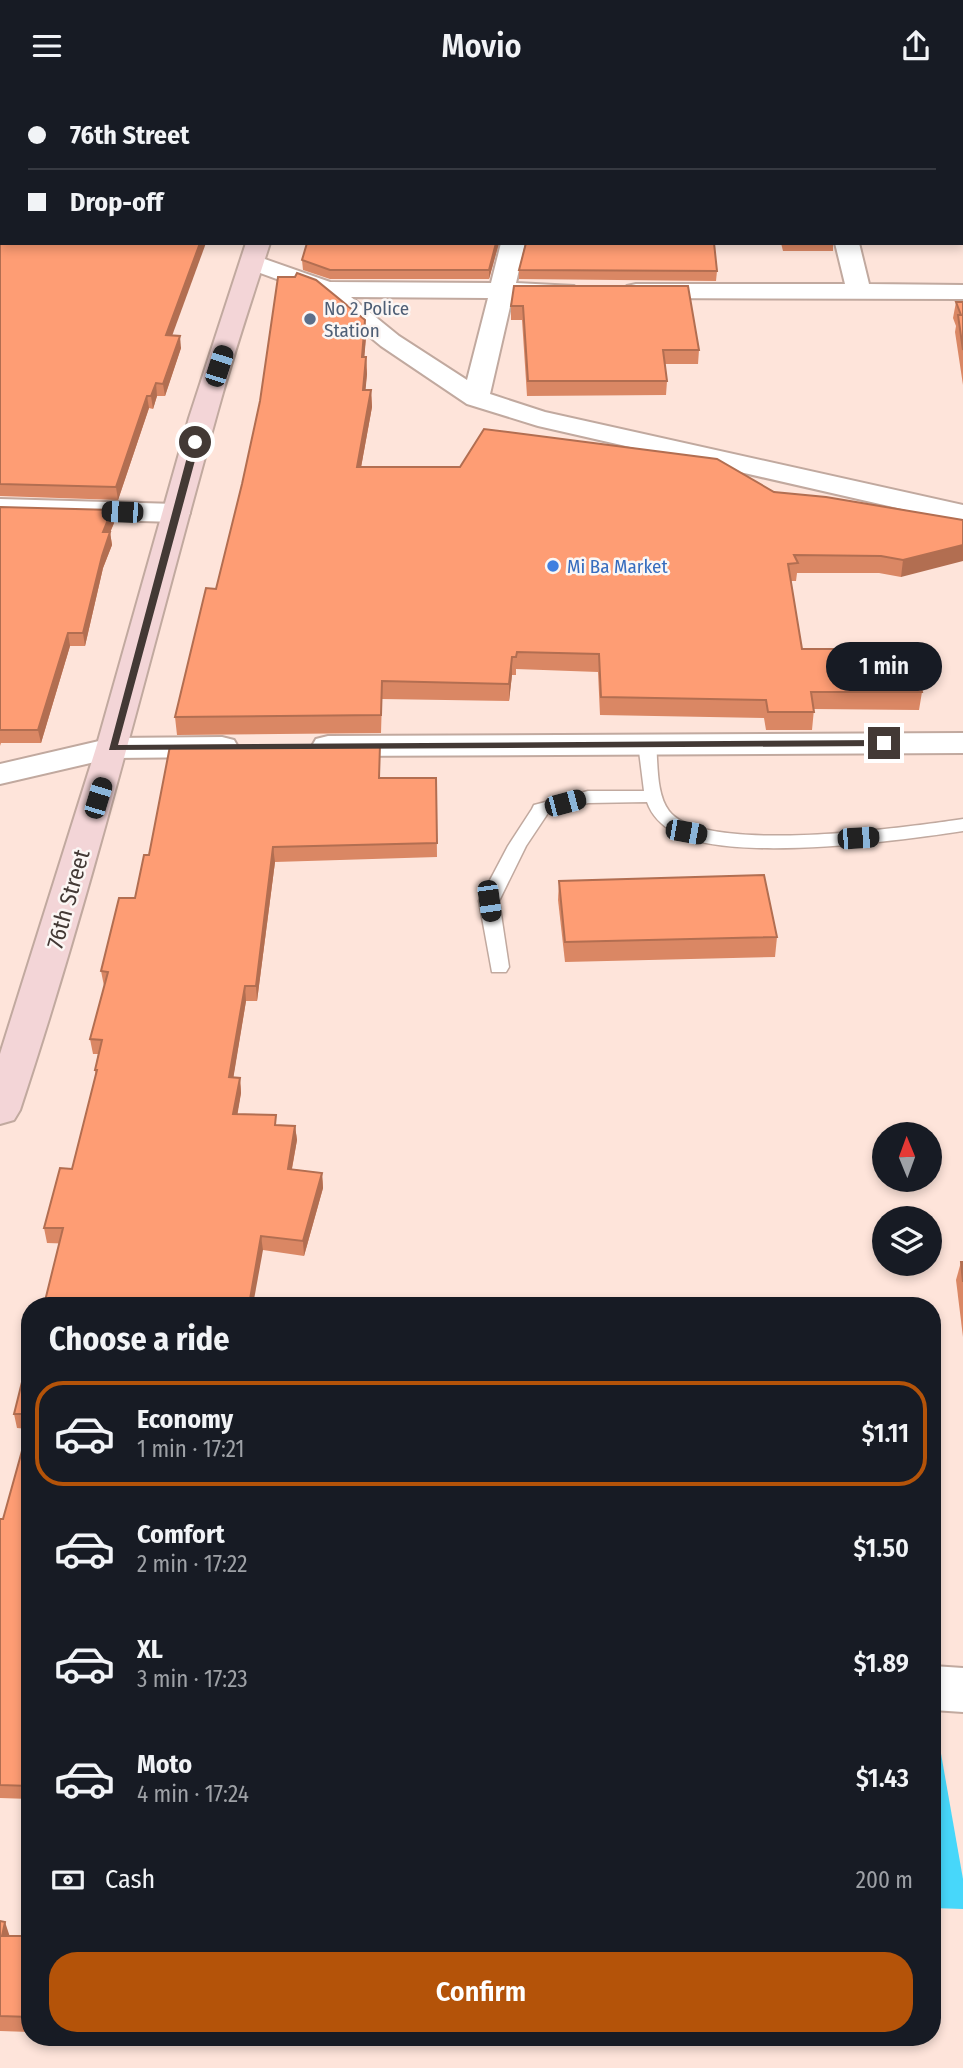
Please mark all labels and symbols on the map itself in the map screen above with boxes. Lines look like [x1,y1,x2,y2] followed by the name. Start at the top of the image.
[324,297,409,342] place label: No 2 Police Station
[302,311,318,327] marker: No 2 Police Station
[203,343,236,389] car
[179,426,211,458] route start
[101,501,144,523] car
[567,555,668,578] place label: Mi Ba Market
[545,558,561,574] marker: Mi Ba Market
[826,641,942,691] callout: 1 min
[868,727,900,759] route end
[82,775,115,821] car
[542,787,589,819] car
[664,818,709,846] car
[837,826,880,850] car
[41,846,96,952] street label: 76th Street
[476,879,503,923] car
[872,1122,942,1192] north arrow

